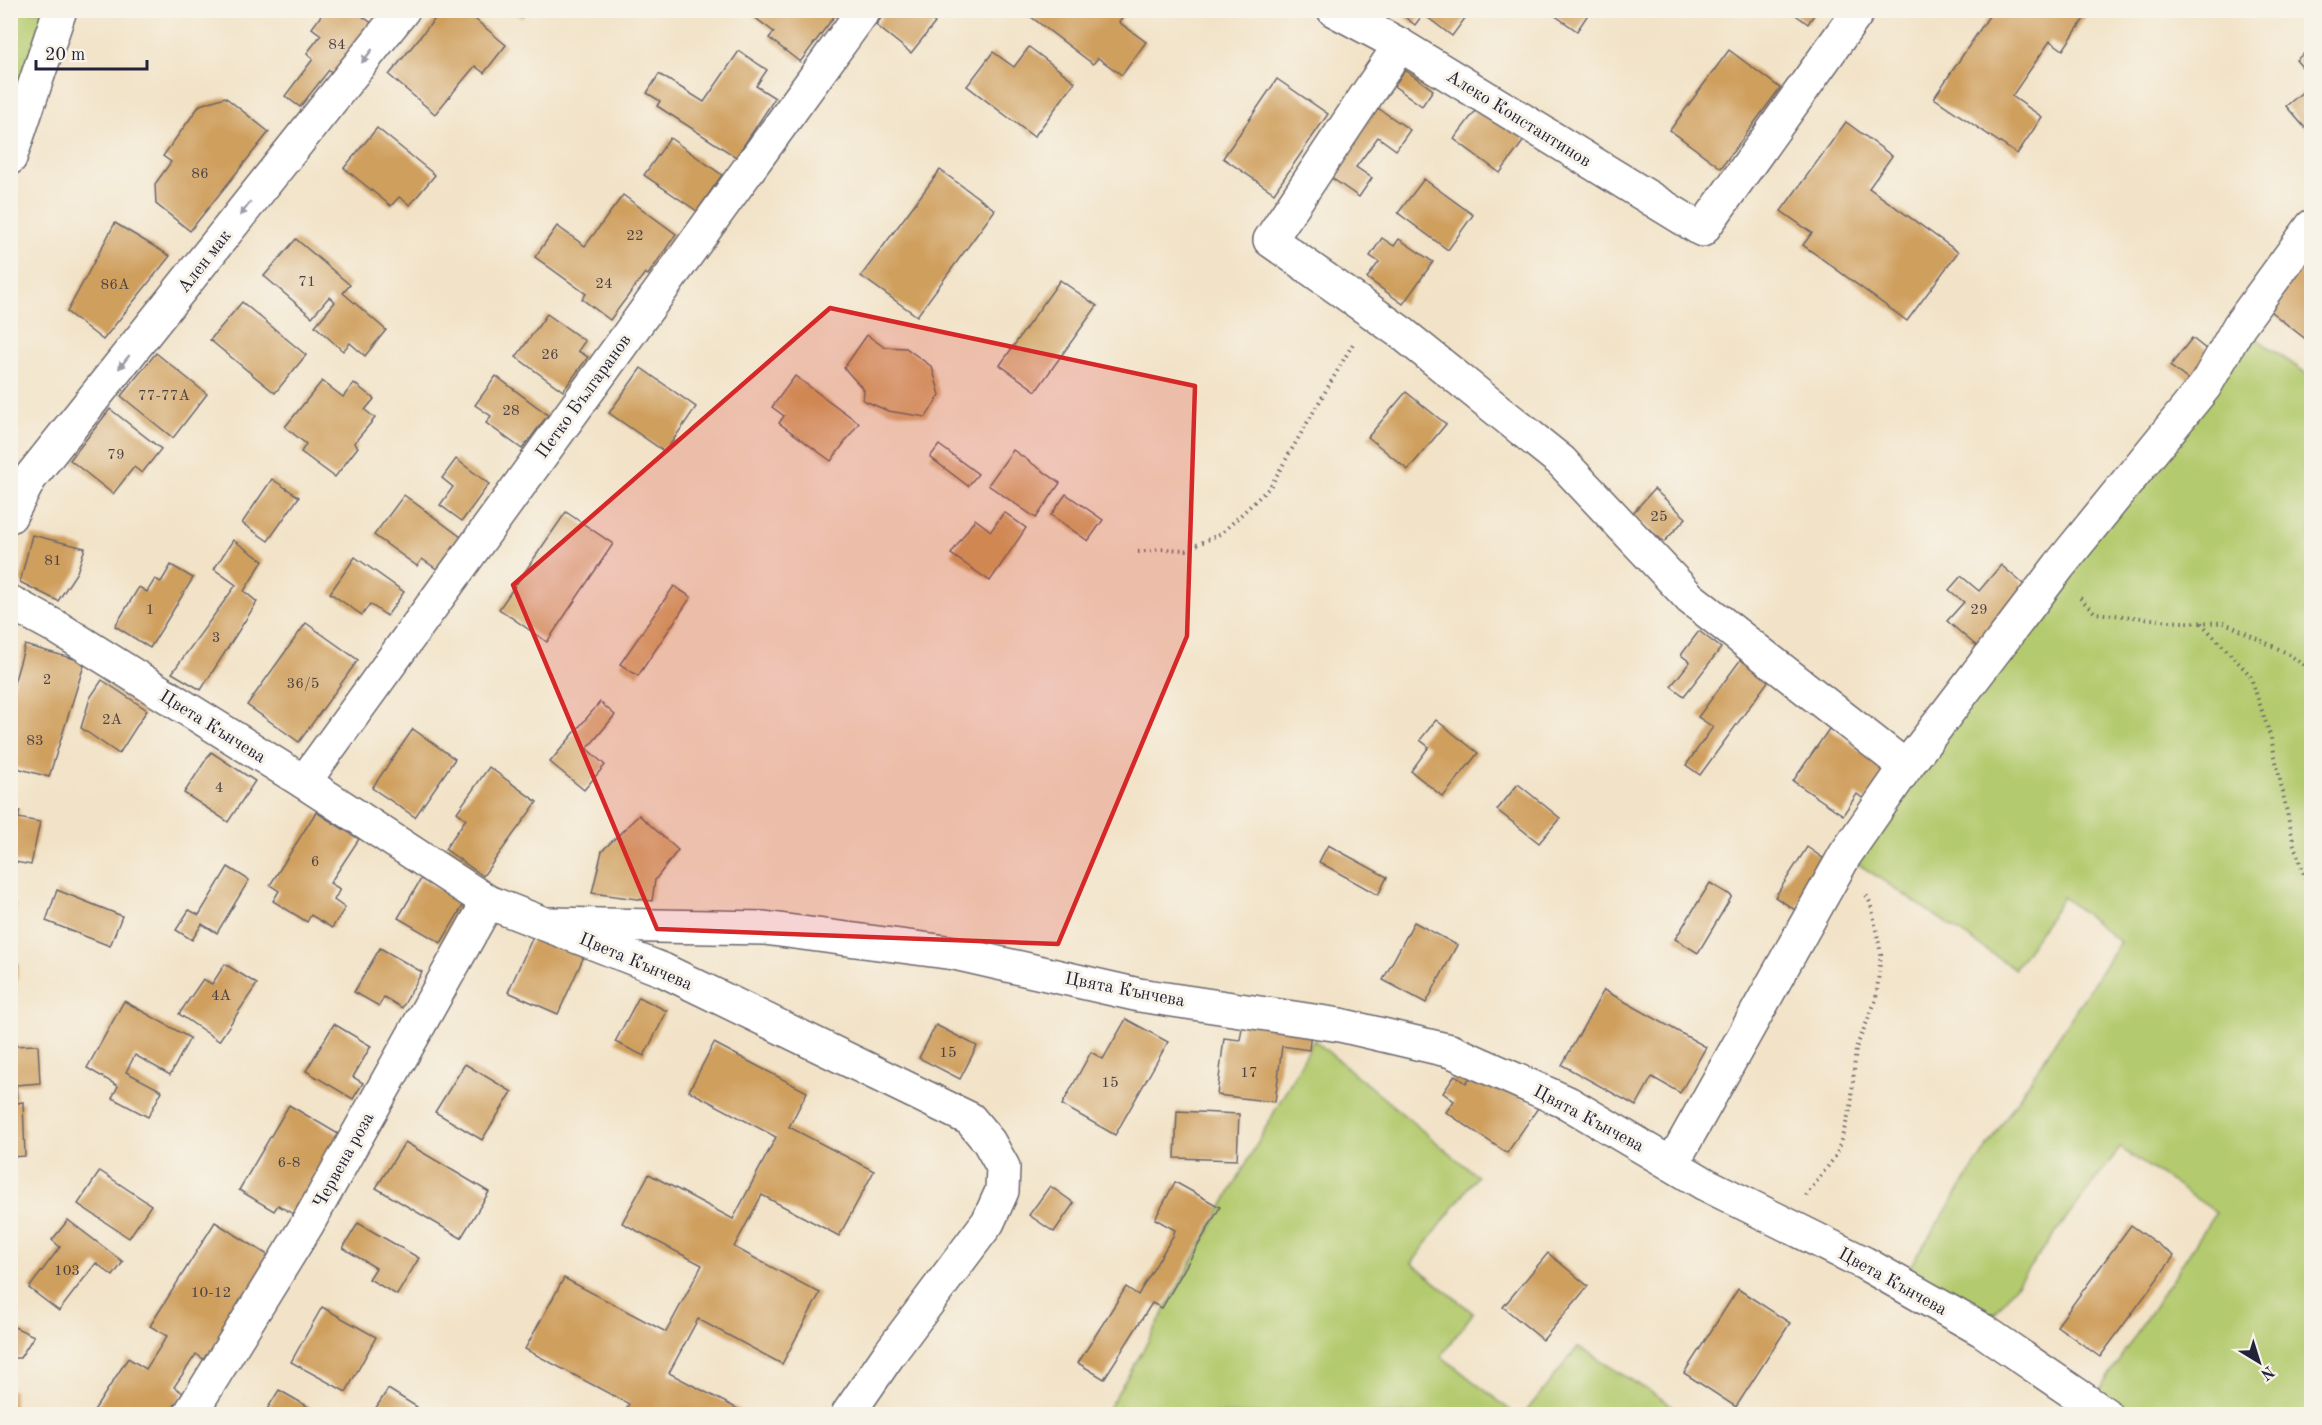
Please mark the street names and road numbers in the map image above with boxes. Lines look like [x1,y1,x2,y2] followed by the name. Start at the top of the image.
[1443,67,1594,171] street label: Алеко Константинов
[175,227,235,296] street label: Ален мак
[533,331,635,462] street label: Петко Българанов
[156,687,269,767] street label: Цвета Кънчева
[576,930,695,994] street label: Цвета Кънчева
[1063,969,1187,1010] street label: Цвята Кънчева
[1530,1082,1647,1156] street label: Цвята Кънчева
[310,1109,378,1211] street label: Червена роза
[1835,1245,1950,1319] street label: Цвета Кънчева

